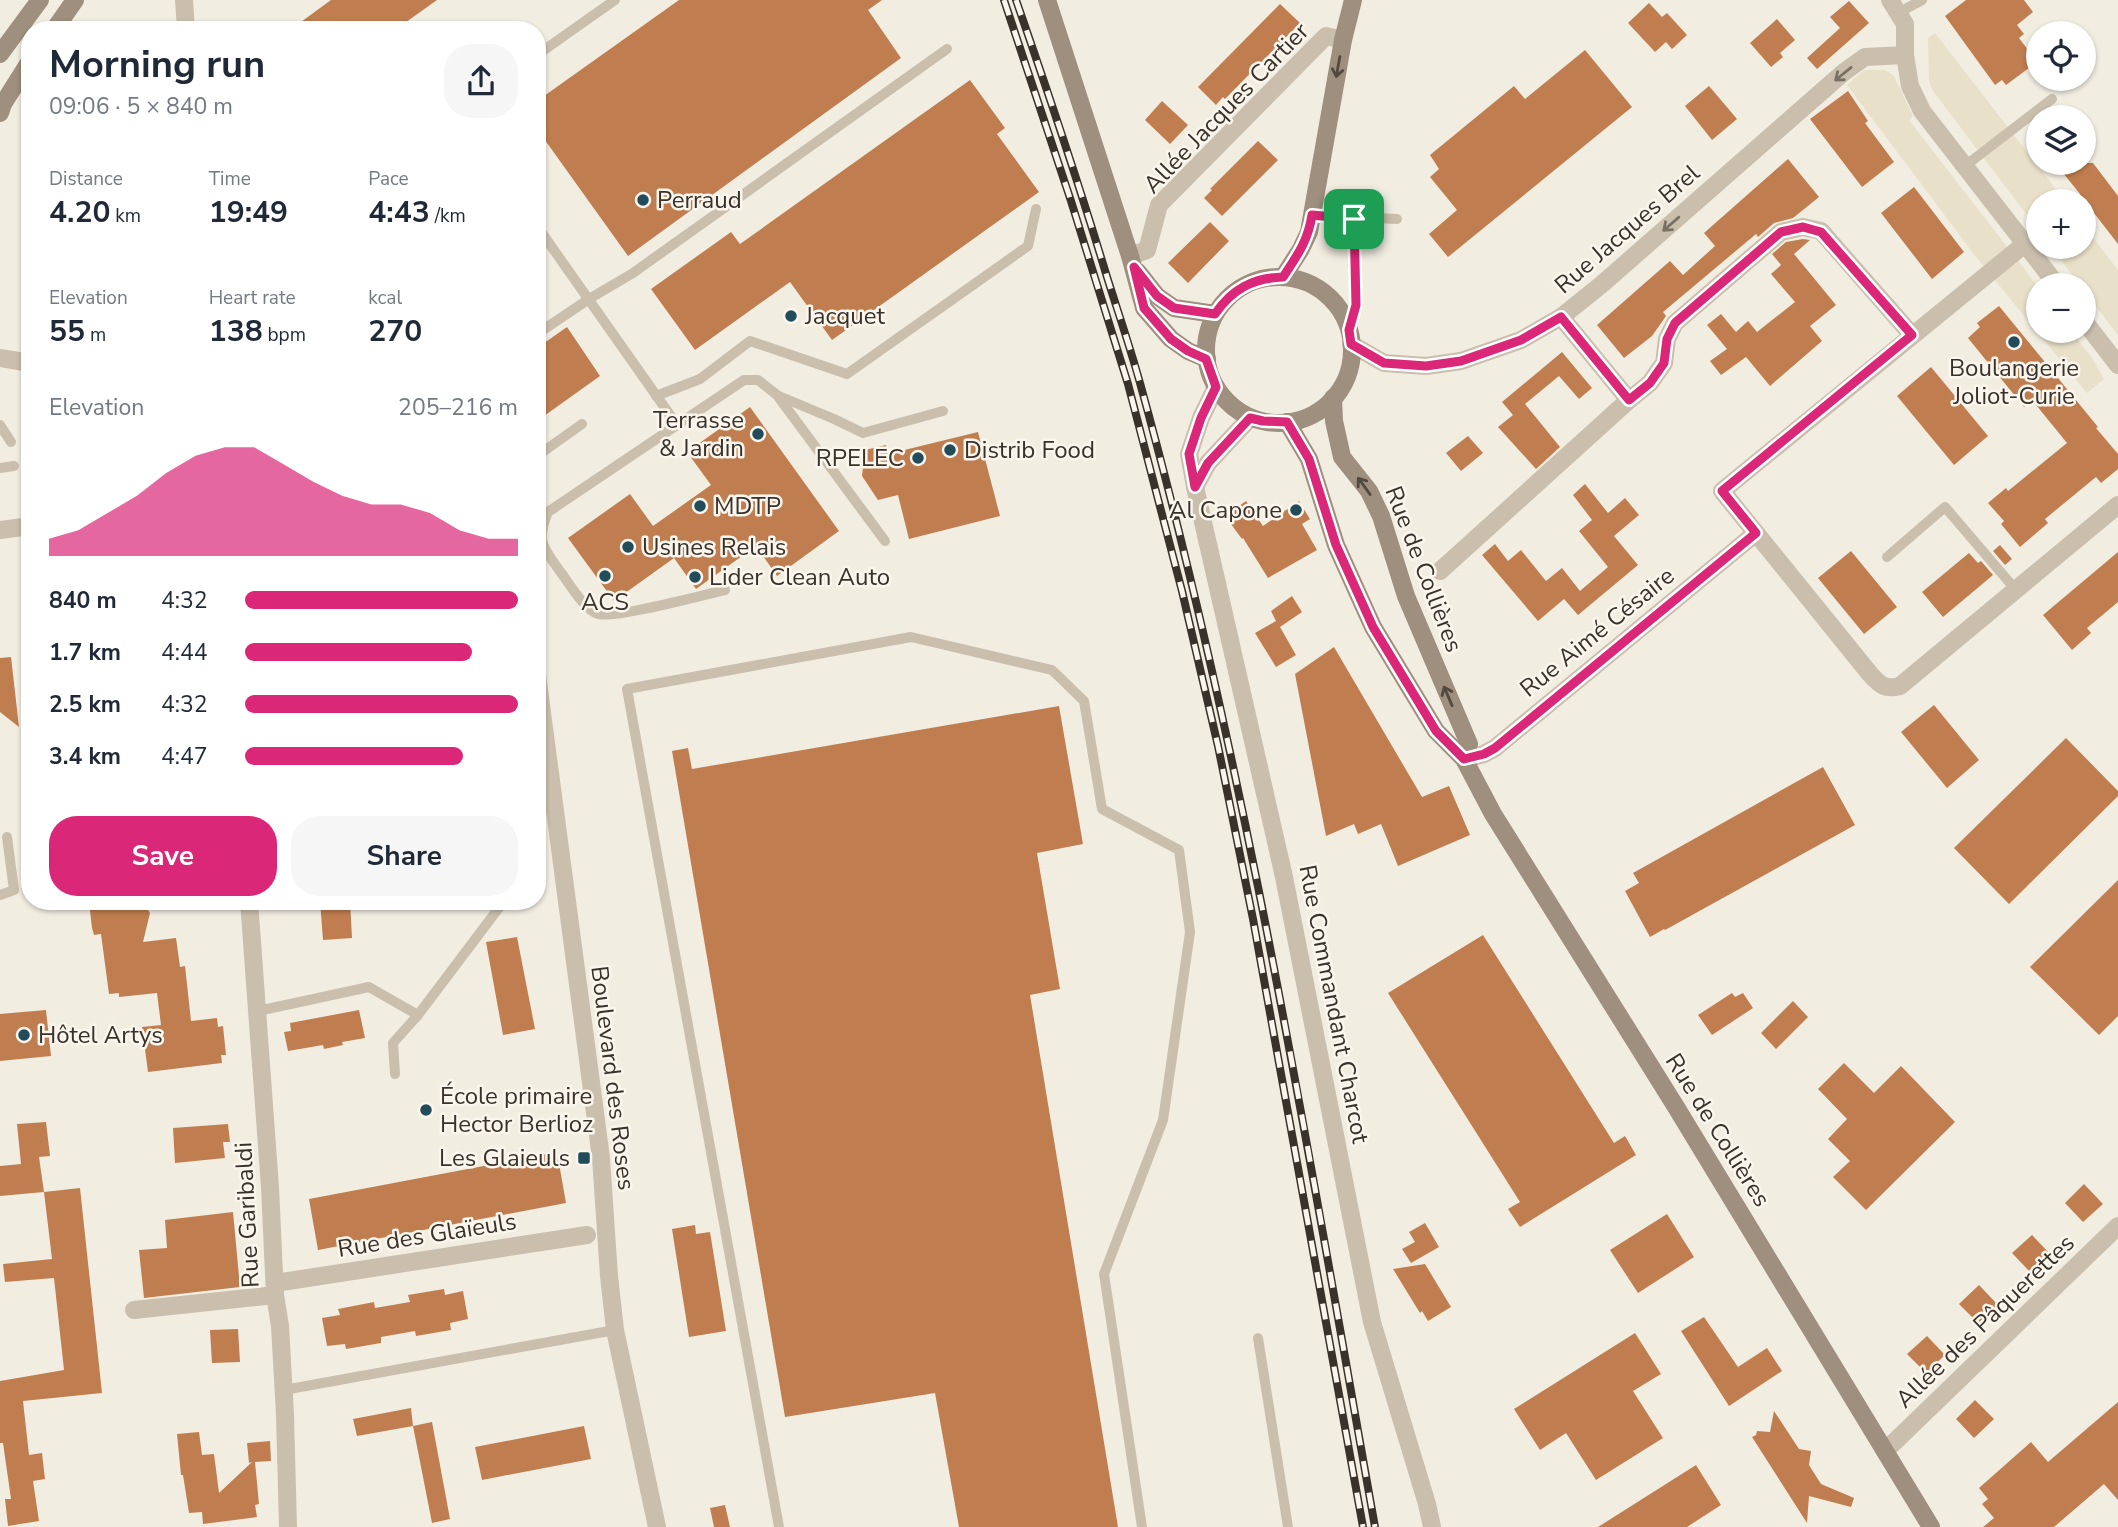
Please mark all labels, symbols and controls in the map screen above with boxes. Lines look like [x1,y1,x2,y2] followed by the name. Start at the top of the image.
[1136,15,1316,200] street label: Allée Jacques Cartier
[2026,21,2096,343] map controls
[2026,21,2096,91] button: locate
[49,39,265,90] text: Morning run
[444,44,518,118] button: share
[1331,55,1344,78] one-way arrow
[1834,67,1852,82] one-way arrow
[49,91,233,122] text: 09:06 · 5 × 840 m
[2026,105,2096,175] button: layers
[1548,157,1706,301] street label: Rue Jacques Brel
[49,166,123,192] text: Distance
[209,166,251,192] text: Time
[368,166,409,192] text: Pace
[657,184,742,216] place label: Perraud
[1324,189,1384,249] pin
[2026,189,2096,259] button: +
[49,192,110,233] text: 4.20
[209,192,288,233] text: 19:49
[368,192,430,233] text: 4:43
[635,192,651,208] marker: Perraud
[1335,200,1373,238] icon: arrive
[110,203,141,229] text: km
[430,203,466,229] text: /km
[1663,216,1681,232] one-way arrow
[2026,273,2096,343] button: −
[49,285,128,311] text: Elevation
[209,285,296,311] text: Heart rate
[368,285,402,311] text: kcal
[804,300,886,332] place label: Jacquet
[783,308,799,324] marker: Jacquet
[49,311,85,352] text: 55
[209,311,263,352] text: 138
[368,311,422,352] text: 270
[85,322,106,348] text: m
[263,322,306,348] text: bpm
[2006,334,2022,350] marker: Boulangerie Joliot-Curie
[1949,352,2079,412] place label: Boulangerie Joliot-Curie
[49,392,144,423] text: Elevation
[398,392,518,423] text: 205–216 m
[653,404,744,464] place label: Terrasse & Jardin
[750,426,766,442] marker: Terrasse & Jardin
[964,434,1095,466] place label: Distrib Food
[816,442,904,474] place label: RPELEC
[942,442,958,458] marker: Distrib Food
[910,450,926,466] marker: RPELEC
[1357,477,1371,496] one-way arrow
[1378,481,1470,657] street label: Rue de Collières
[714,490,781,522] place label: MDTP
[1169,494,1282,526] place label: Al Capone
[692,498,708,514] marker: MDTP
[1288,502,1304,518] marker: Al Capone
[642,531,786,563] place label: Usines Relais
[620,539,636,555] marker: Usines Relais
[1513,560,1681,704] street label: Rue Aimé Césaire
[709,561,890,593] place label: Lider Clean Auto
[597,568,613,584] marker: ACS
[687,569,703,585] marker: Lider Clean Auto
[49,585,117,616] text: 840 m
[161,585,208,616] text: 4:32
[581,586,629,618] place label: ACS
[49,637,121,668] text: 1.7 km
[161,637,208,668] text: 4:44
[1441,686,1454,707] one-way arrow
[49,689,121,720] text: 2.5 km
[161,689,208,720] text: 4:32
[49,741,121,772] text: 3.4 km
[161,741,208,772] text: 4:47
[49,816,277,896] button: Save
[291,816,518,896] button: Share
[1291,862,1377,1146] street label: Rue Commandant Charcot
[583,964,643,1192] street label: Boulevard des Roses
[38,1019,163,1051] place label: Hôtel Artys
[16,1027,32,1043] marker: Hôtel Artys
[1658,1047,1778,1213] street label: Rue de Collières
[440,1080,593,1140] place label: École primaire Hector Berlioz
[418,1102,434,1118] marker: École primaire Hector Berlioz
[227,1141,267,1289] street label: Rue Garibaldi
[439,1142,570,1174] place label: Les Glaieuls
[576,1150,592,1166] marker: Les Glaieuls
[335,1205,519,1265] street label: Rue des Glaïeuls
[1889,1227,2081,1415] street label: Allée des Pâquerettes

